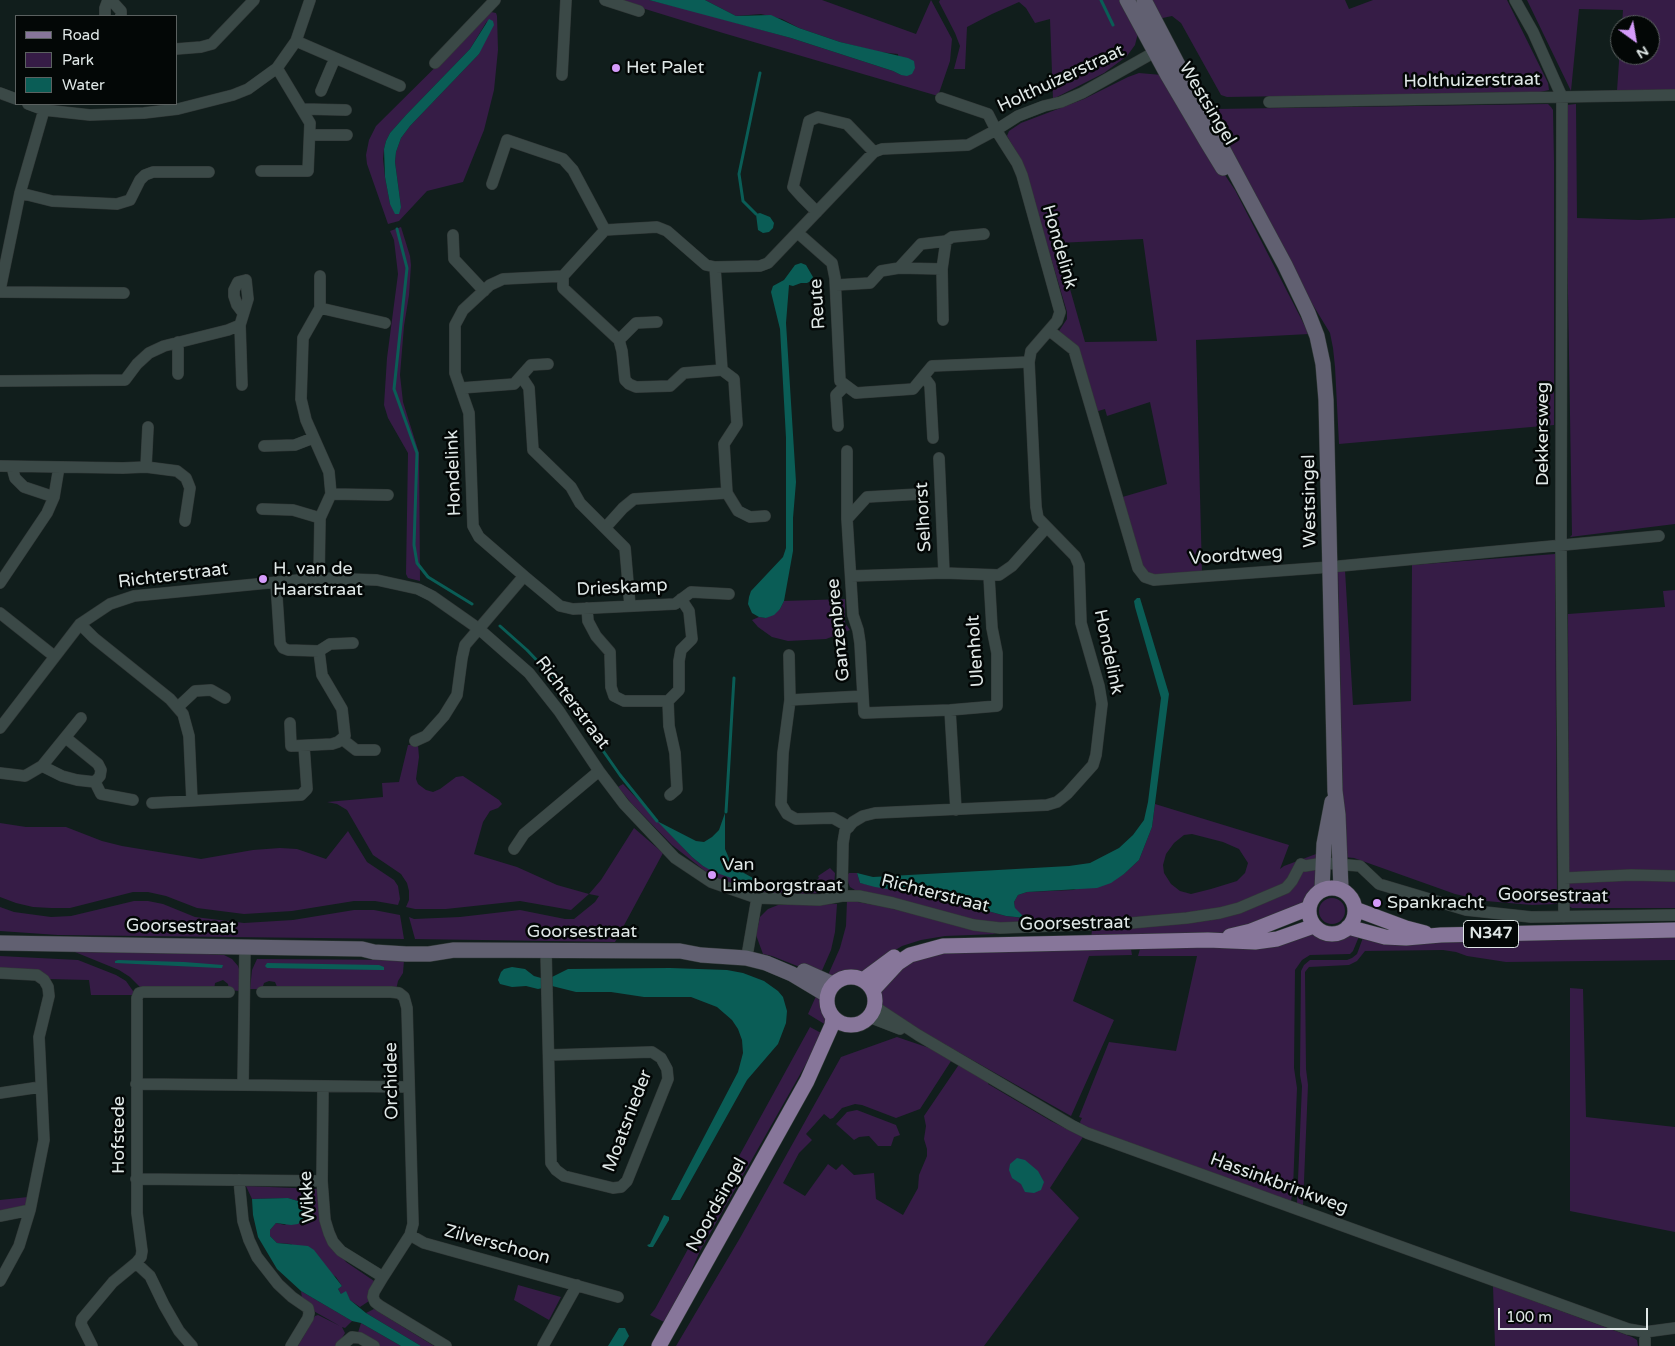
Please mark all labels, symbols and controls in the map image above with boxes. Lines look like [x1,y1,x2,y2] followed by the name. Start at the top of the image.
[15,15,178,105] legend
[1610,15,1660,65] north arrow
[62,26,100,44] text: Road
[994,40,1128,118] street label: Holthuizerstraat
[1633,42,1652,62] text: N
[62,51,94,69] text: Park
[626,57,704,79] place label: Het Palet
[1174,59,1240,149] street label: Westsingel
[610,62,622,74] marker: Het Palet
[1403,69,1541,93] street label: Holthuizerstraat
[62,76,105,94] text: Water
[1037,202,1081,292] street label: Hondelink
[805,278,831,330] street label: Reute
[1532,382,1554,486] street label: Dekkersweg
[442,429,466,517] street label: Hondelink
[1298,454,1322,548] street label: Westsingel
[911,481,937,553] street label: Selhorst
[1188,542,1284,570] street label: Voordtweg
[273,558,363,600] place label: H. van de Haarstraat
[117,559,229,593] street label: Richterstraat
[257,573,269,585] marker: H. van de Haarstraat
[576,575,668,601] street label: Drieskamp
[823,578,855,682] street label: Ganzenbree
[1088,607,1128,697] street label: Hondelink
[963,614,989,688] street label: Ulenholt
[530,652,614,754] street label: Richterstraat
[722,854,843,896] place label: Van Limborgstraat
[706,869,718,881] marker: Van Limborgstraat
[879,870,991,918] street label: Richterstraat
[1498,884,1608,908] street label: Goorsestraat
[1387,892,1484,914] place label: Spankracht
[1371,897,1383,909] marker: Spankracht
[1020,912,1130,936] street label: Goorsestraat
[126,915,236,939] street label: Goorsestraat
[527,921,637,943] street label: Goorsestraat
[1464,921,1518,948] road number: N347
[381,1042,403,1120] street label: Orchidee
[599,1067,657,1175] street label: Moatsnieder
[108,1096,130,1174] street label: Hofstede
[1207,1149,1351,1219] street label: Hassinkbrinkweg
[682,1154,752,1256] street label: Noordsingel
[295,1170,321,1224] street label: Wikke
[442,1220,552,1270] street label: Zilverschoon
[1500,1298,1650,1330] scale bar
[1506,1308,1552,1326] text: 100 m

